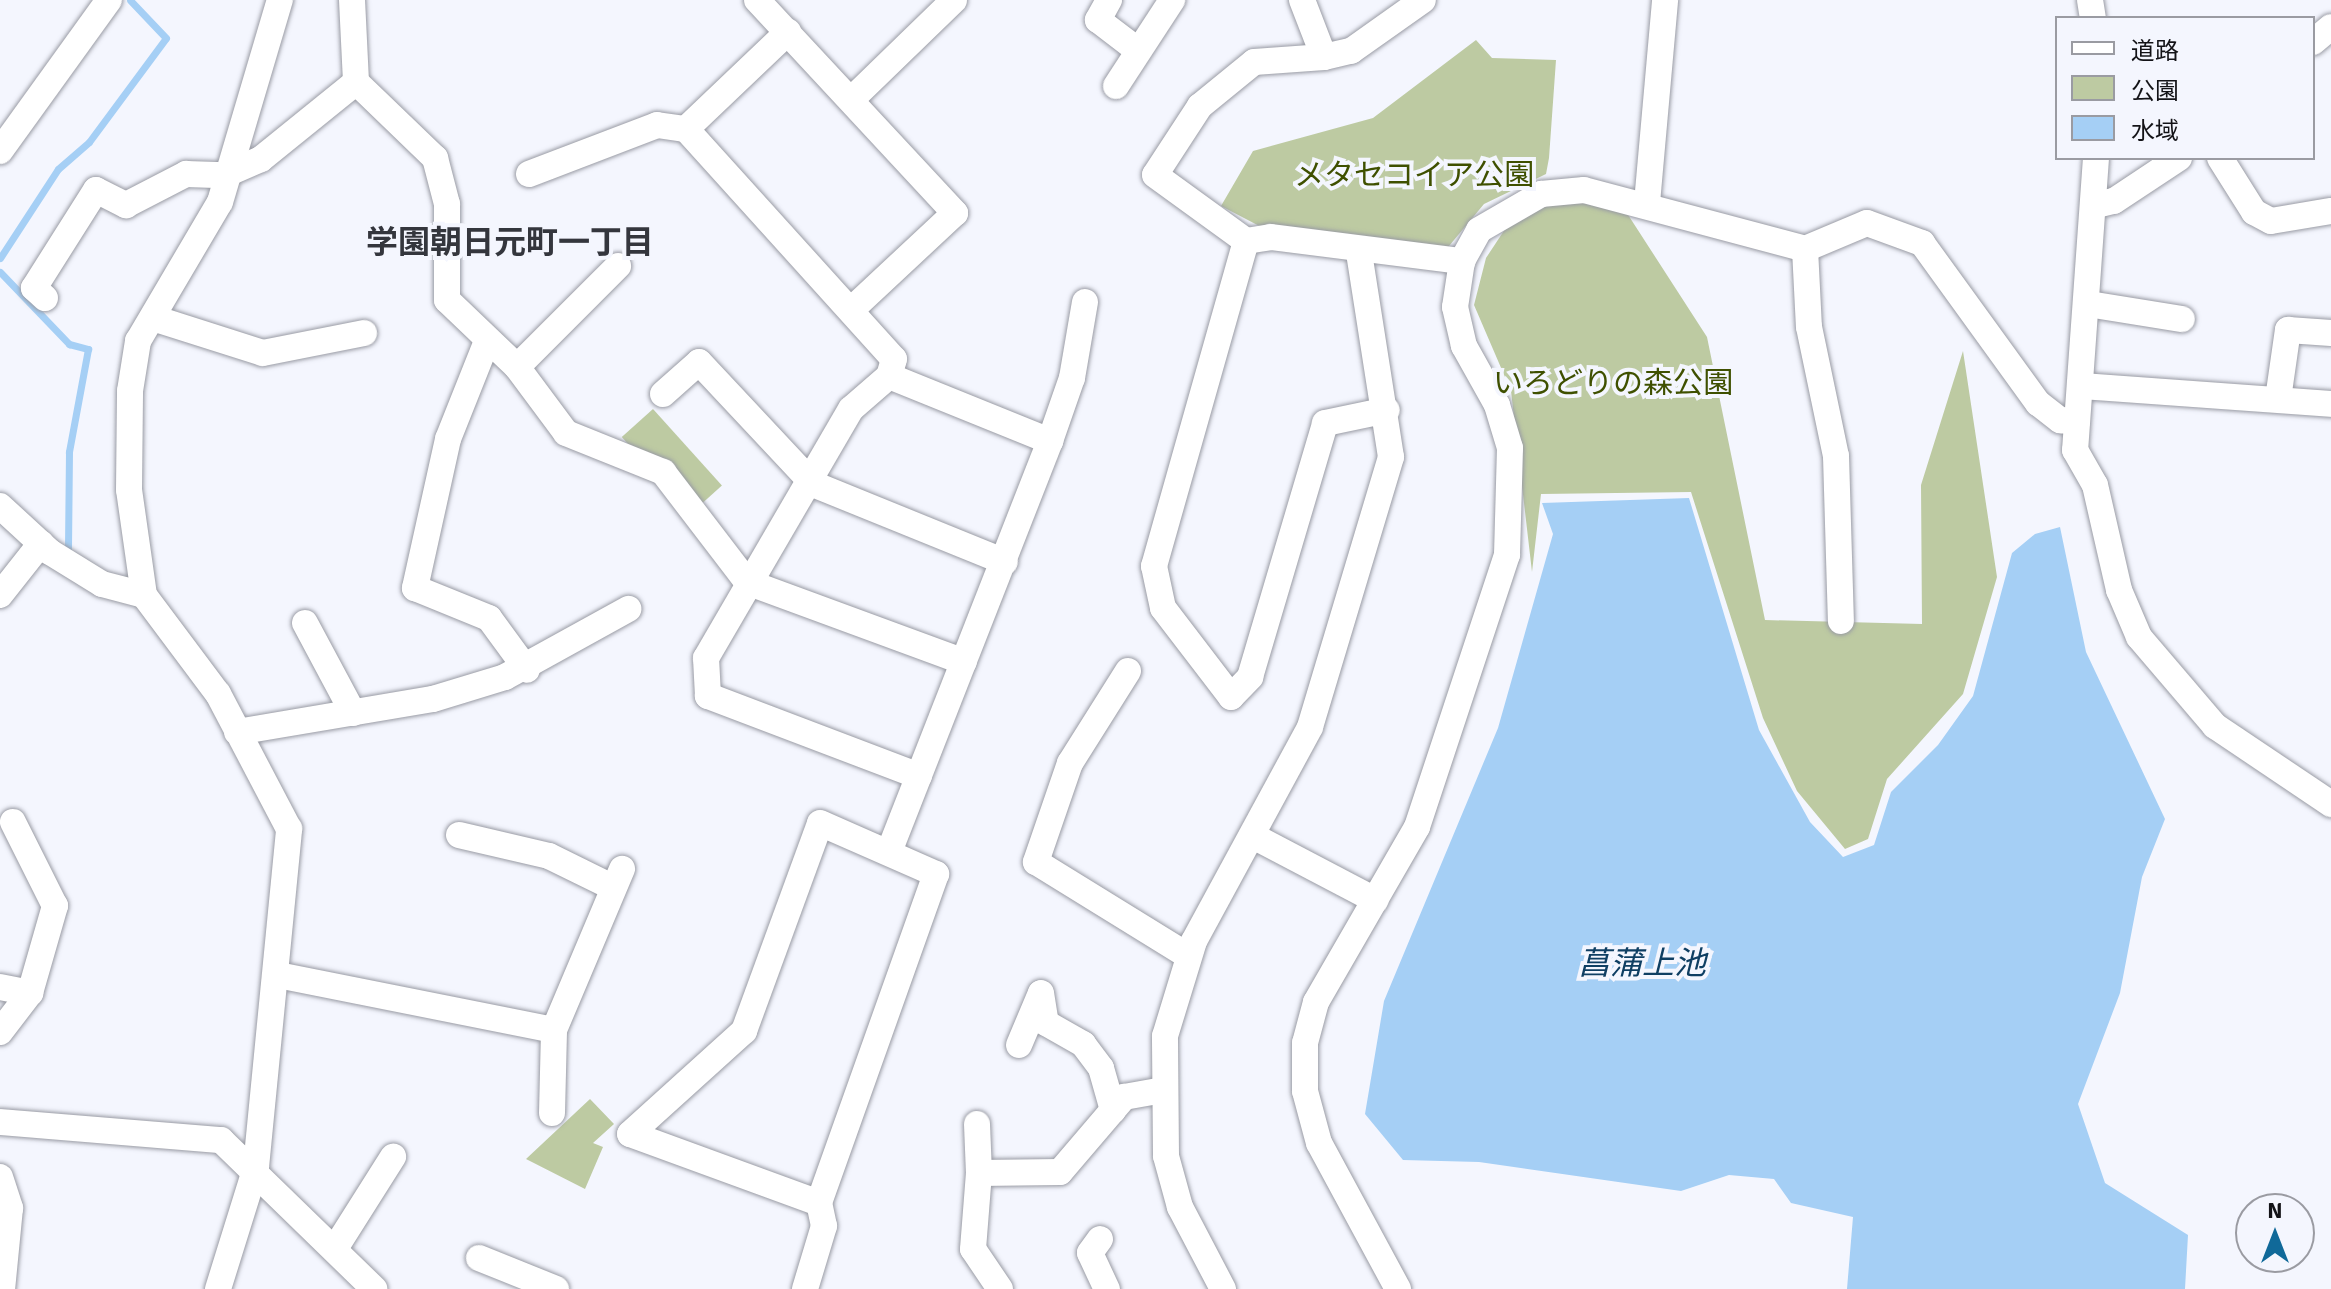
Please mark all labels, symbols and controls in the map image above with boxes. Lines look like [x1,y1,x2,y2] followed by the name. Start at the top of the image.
[2055,16,2315,160] legend
[2131,36,2179,66] text: 道路
[2131,76,2179,106] text: 公園
[2131,116,2179,146] text: 水域
[1294,158,1534,194] park label: メタセコイア公園
[366,224,654,262] district label: 学園朝日元町一丁目
[1493,366,1733,402] park label: いろどりの森公園
[1578,945,1706,983] water label: 菖蒲上池
[2235,1193,2315,1273] north arrow
[2267,1197,2283,1224] text: N

